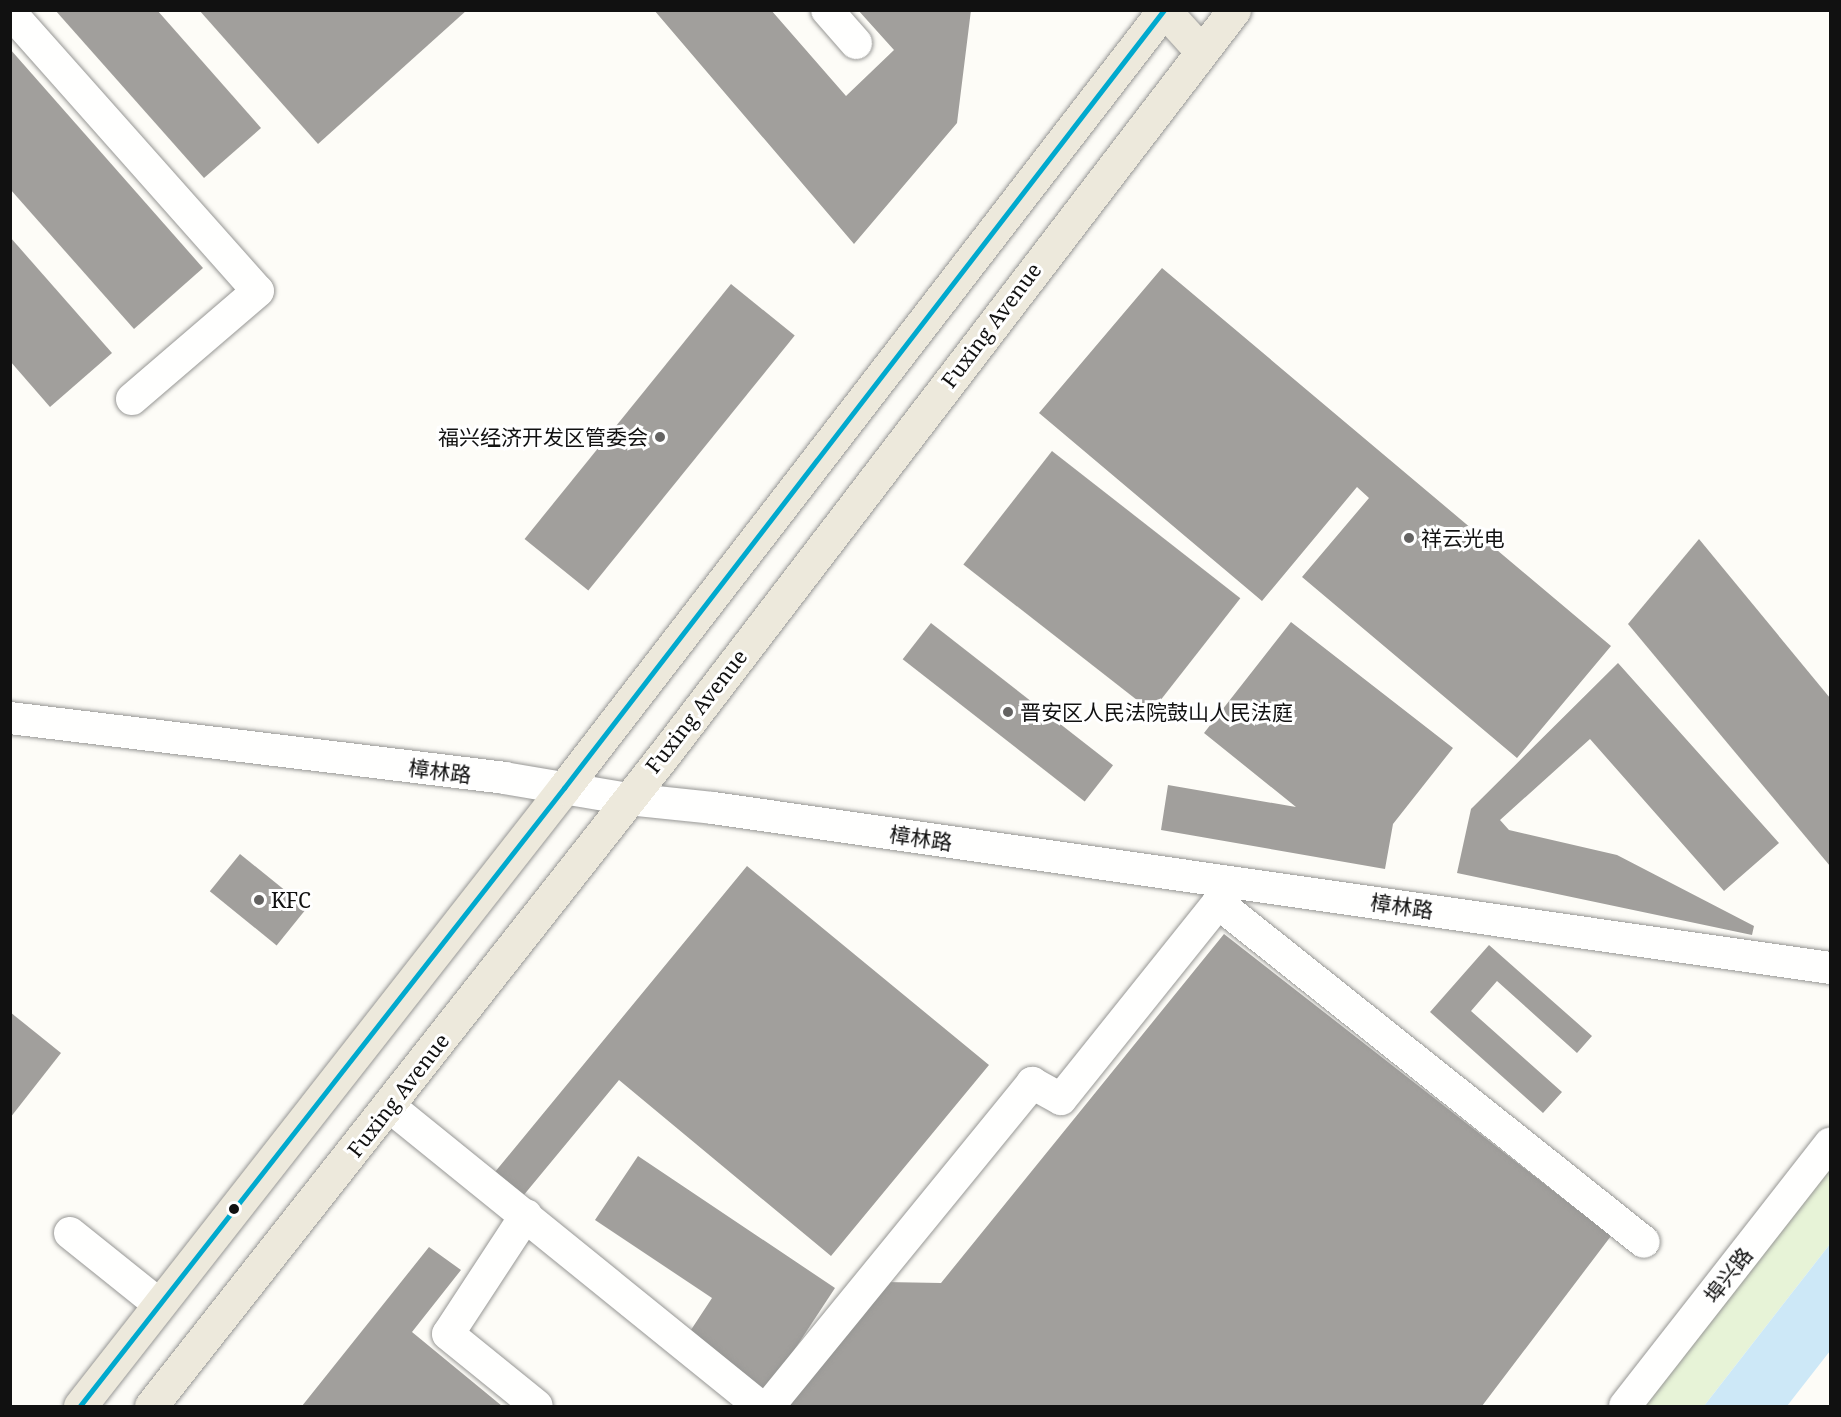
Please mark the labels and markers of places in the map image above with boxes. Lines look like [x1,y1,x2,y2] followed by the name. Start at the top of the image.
[438,424,648,450] place label: 福兴经济开发区管委会
[653,430,667,444] marker: 福兴经济开发区管委会
[1421,525,1505,551] place label: 祥云光电
[1402,531,1416,545] marker: 祥云光电
[1020,699,1293,725] place label: 晋安区人民法院鼓山人民法庭
[1001,705,1015,719] marker: 晋安区人民法院鼓山人民法庭
[271,887,311,913] place label: KFC
[252,893,266,907] marker: KFC
[228,1203,240,1215] unlabelled marker

